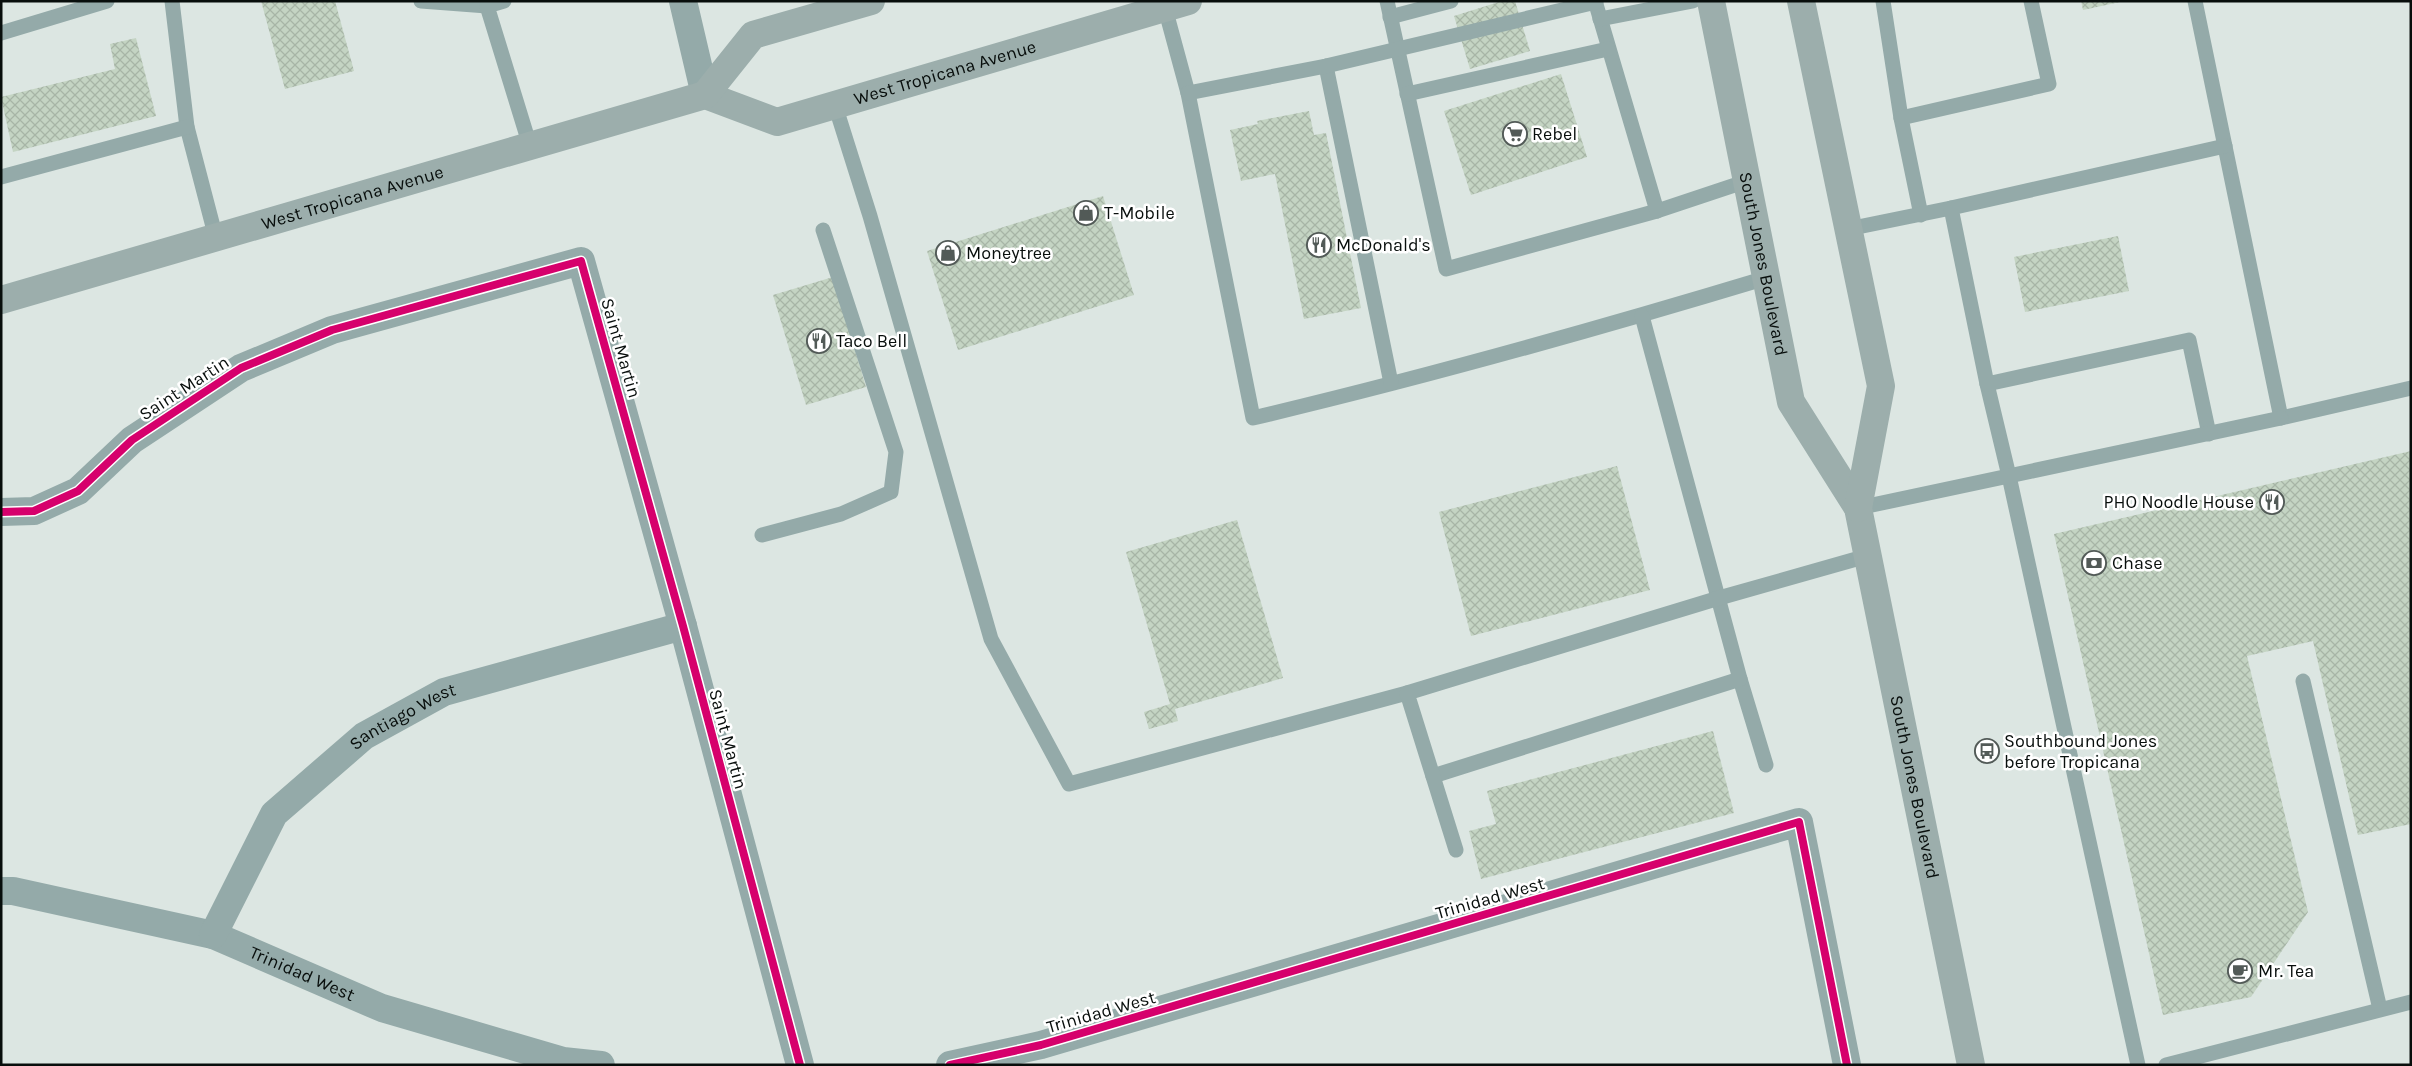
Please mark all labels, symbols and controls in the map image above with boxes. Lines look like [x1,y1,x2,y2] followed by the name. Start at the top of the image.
[851,35,1039,110] street label: West Tropicana Avenue
[1502,121,1528,147] supermarket icon: Rebel
[1532,123,1577,145] place label: Rebel
[259,161,446,235] street label: West Tropicana Avenue
[1734,170,1793,358] street label: South Jones Boulevard
[1073,200,1099,226] shop icon: T-Mobile
[1104,202,1175,224] place label: T-Mobile
[1306,232,1332,258] restaurant icon: McDonald's
[1336,234,1431,256] place label: McDonald's
[935,240,961,266] shop icon: Moneytree
[966,242,1051,264] place label: Moneytree
[596,296,646,400] street label: Saint Martin
[806,328,832,354] restaurant icon: Taco Bell
[836,330,907,352] place label: Taco Bell
[135,351,233,425] street label: Saint Martin
[2259,489,2285,515] restaurant icon: PHO Noodle House
[2103,491,2254,513] place label: PHO Noodle House
[2081,550,2107,576] bank icon: Chase
[2112,552,2163,574] place label: Chase
[345,678,458,755] street label: Santiago West
[704,687,752,791] street label: Saint Martin
[1885,693,1944,881] street label: South Jones Boulevard
[2004,730,2157,773] place label: Southbound Jones before Tropicana
[1974,738,2000,764] bus stop icon: Southbound Jones before Tropicana
[1433,872,1547,924] street label: Trinidad West
[246,941,358,1006] street label: Trinidad West
[2227,958,2253,984] cafe icon: Mr. Tea
[2258,960,2314,982] place label: Mr. Tea
[1044,986,1158,1038] street label: Trinidad West

